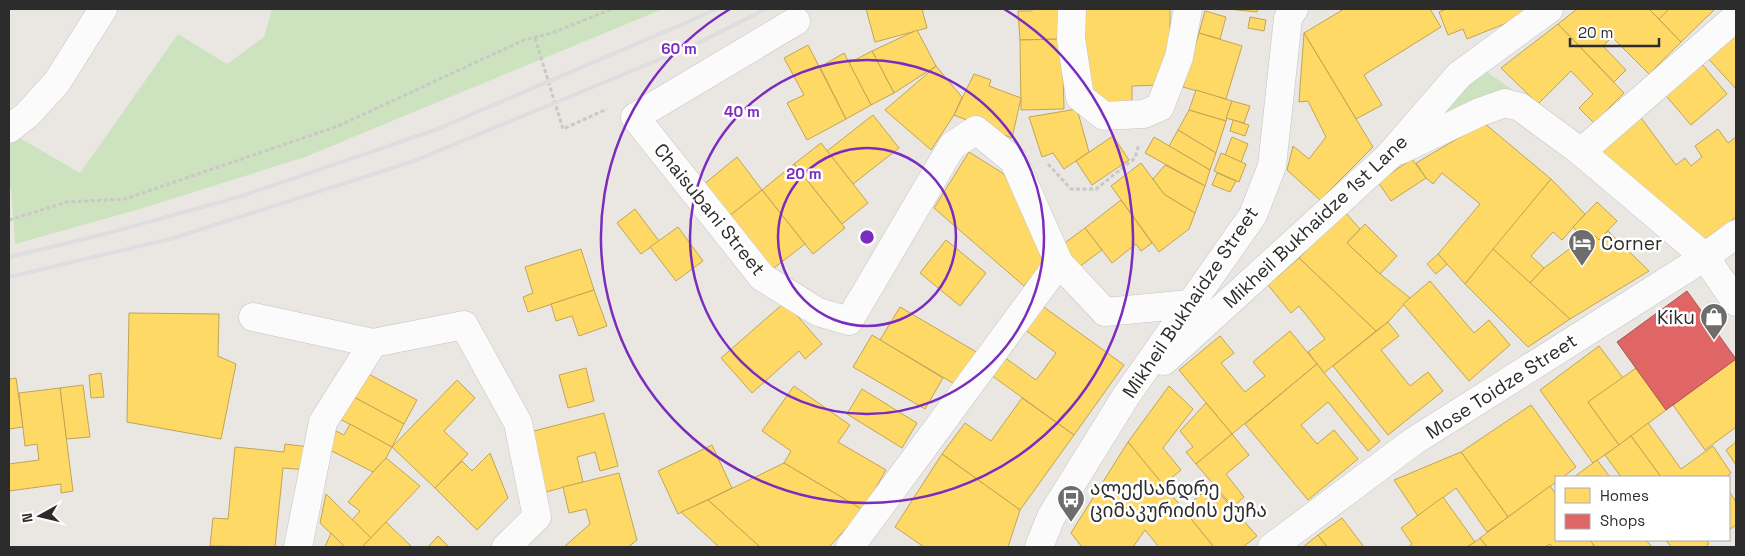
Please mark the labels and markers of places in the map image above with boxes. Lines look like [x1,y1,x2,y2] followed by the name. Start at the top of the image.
[858,228,876,246] centre of rings
[1567,228,1597,267] hotel icon: Corner
[1601,231,1662,256] place label: Corner
[1699,302,1729,341] shop icon: Kiku
[1657,305,1695,330] place label: Kiku
[1090,476,1267,523] place label: ალექსანდრე ციმაკურიძის ქუჩა
[1056,484,1086,523] bus stop icon: ალექსანდრე ციმაკურიძის ქუჩა

